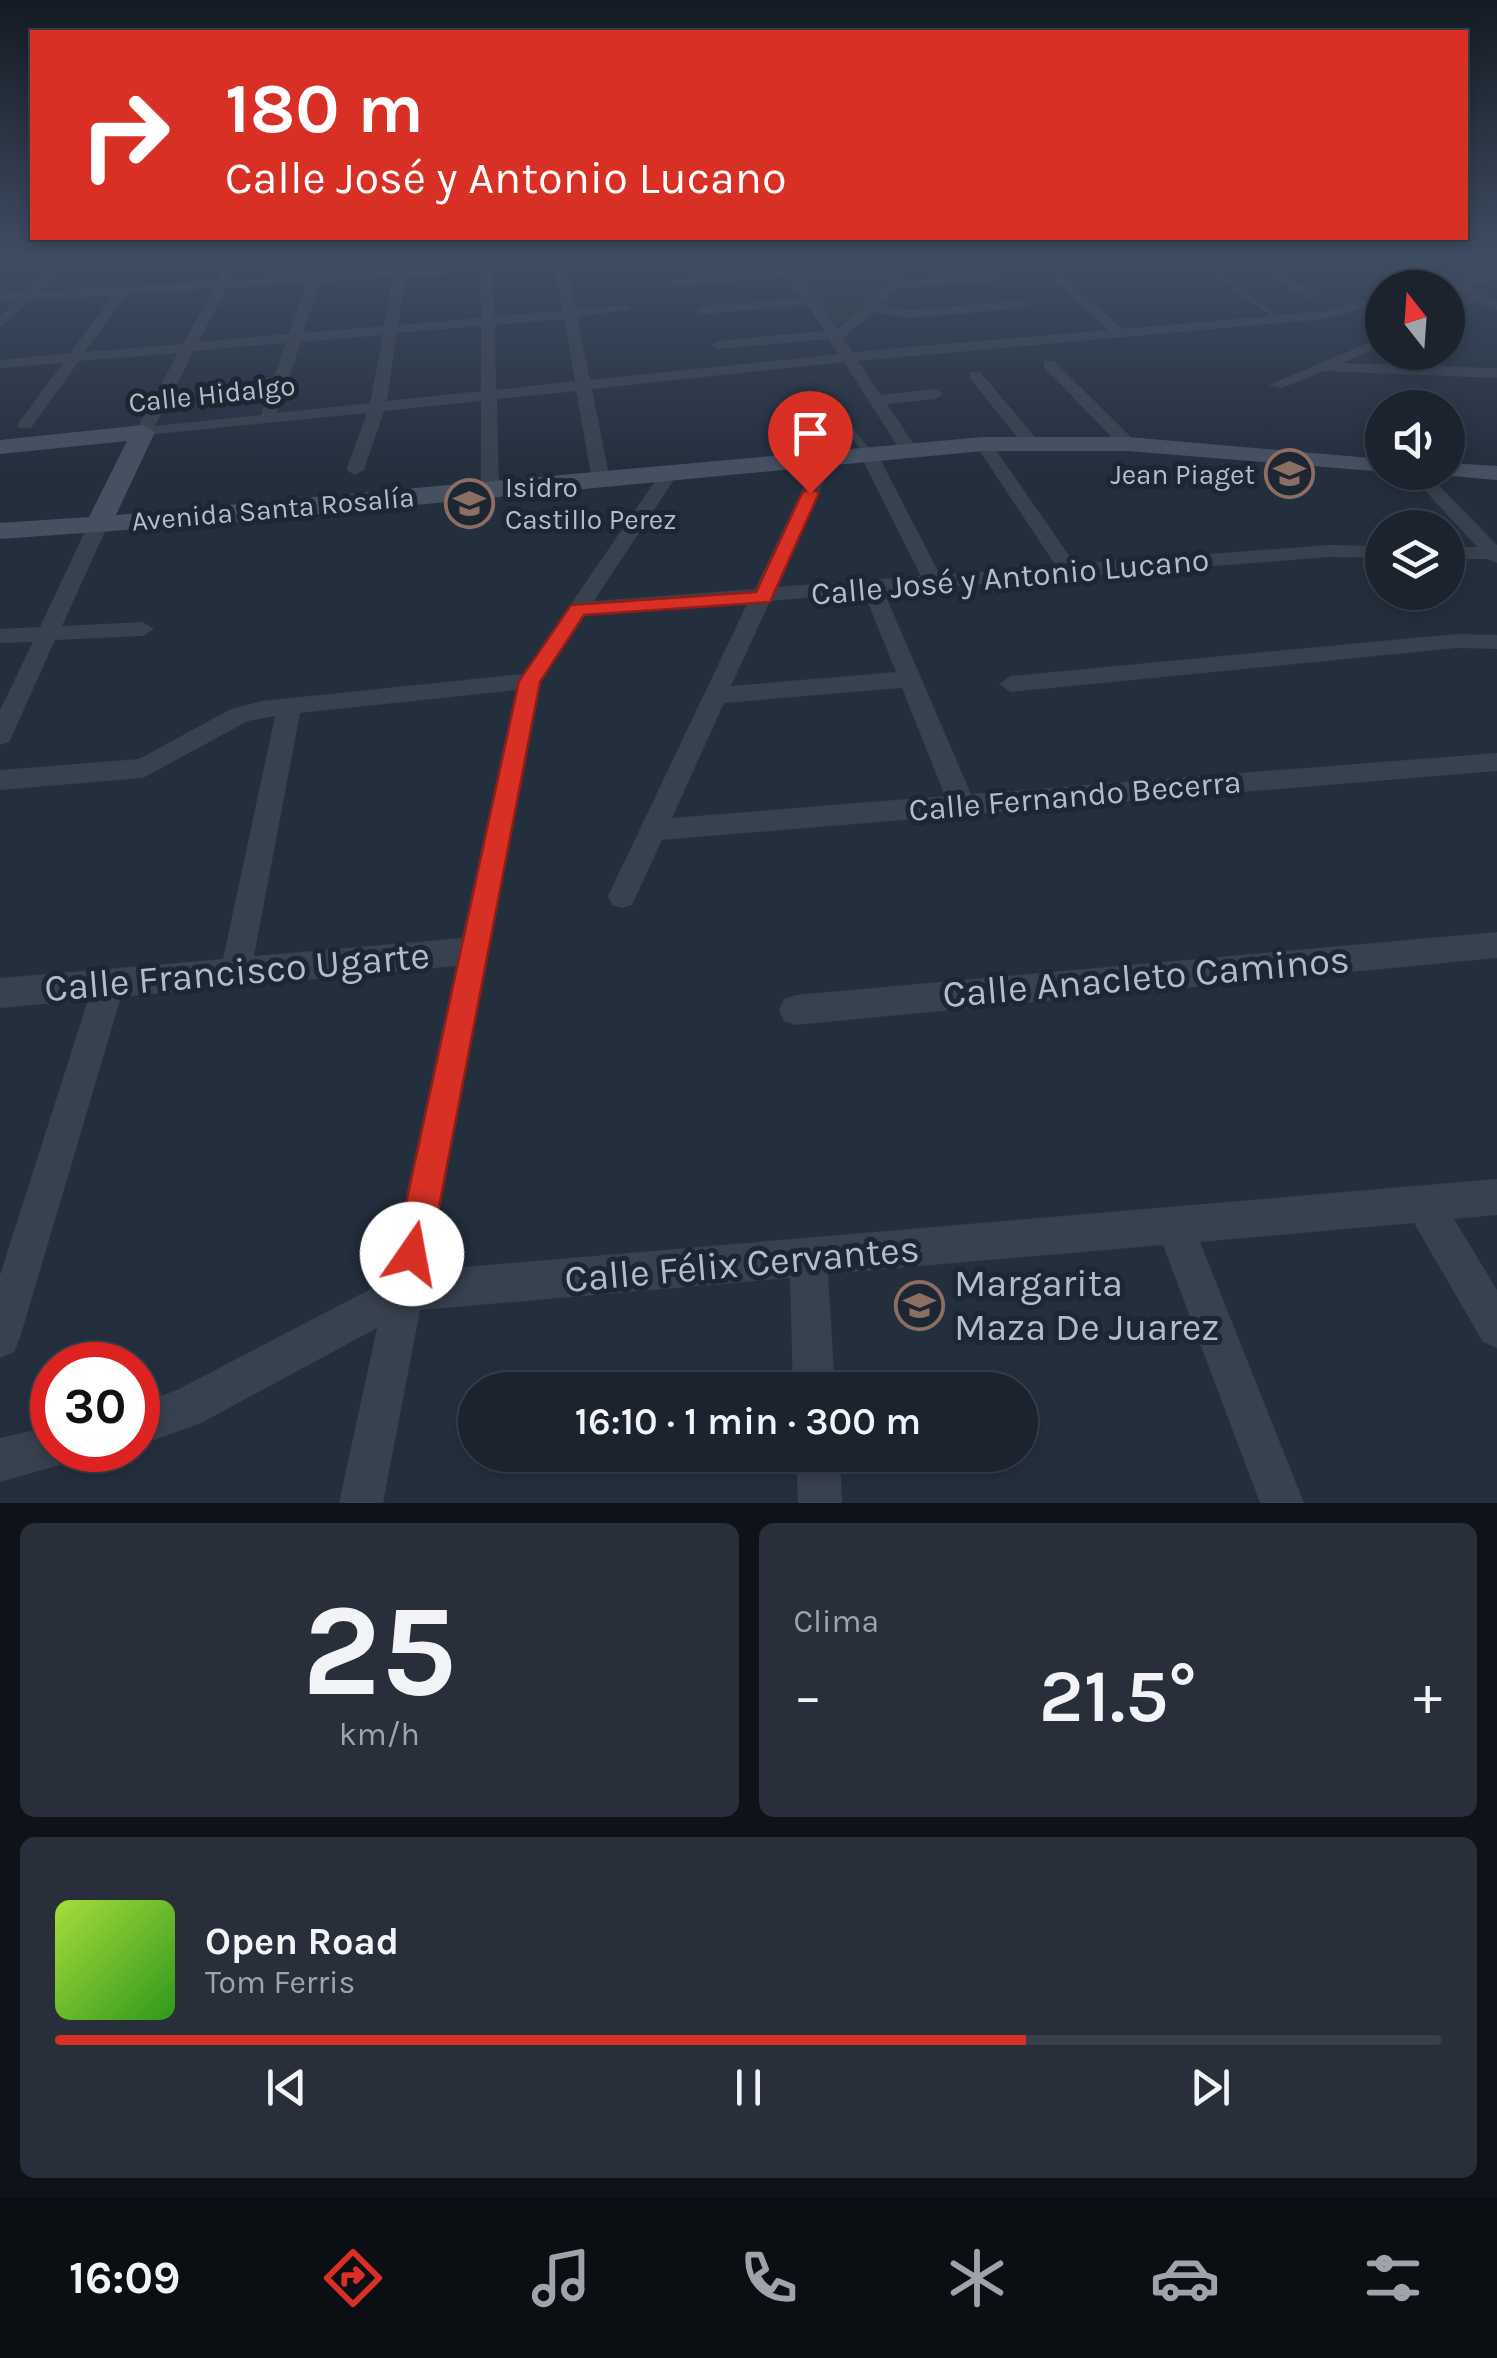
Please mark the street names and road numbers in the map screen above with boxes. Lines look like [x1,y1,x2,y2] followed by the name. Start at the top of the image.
[127,369,297,419] street label: Calle Hidalgo
[130,480,416,538] street label: Avenida Santa Rosalía
[809,541,1211,613] street label: Calle José y Antonio Lucano
[907,763,1243,829] street label: Calle Fernando Becerra
[42,933,432,1011] street label: Calle Francisco Ugarte
[941,937,1351,1017] street label: Calle Anacleto Caminos
[563,1226,921,1302] street label: Calle Félix Cervantes

